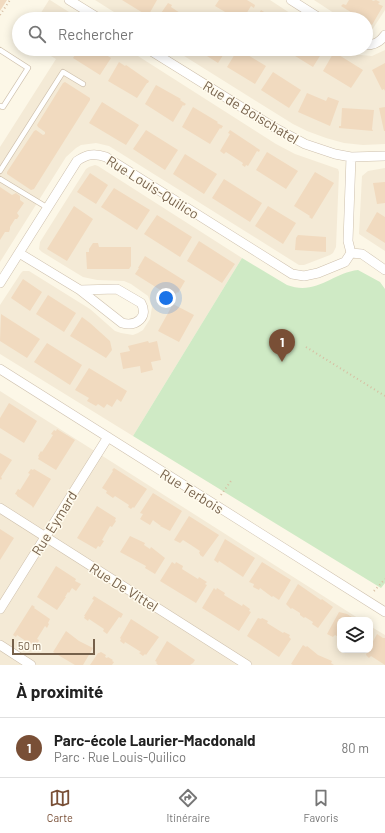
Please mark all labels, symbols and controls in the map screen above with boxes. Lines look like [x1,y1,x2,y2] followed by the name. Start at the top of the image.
[12,12,373,56] search box
[26,23,48,45] icon: search
[58,25,134,43] text: Rechercher
[200,77,302,147] street label: Rue de Boischatel
[104,152,202,222] street label: Rue Louis-Quilico
[156,288,176,308] your location
[269,329,295,362] pin: 1
[157,465,227,517] street label: Rue Terbois
[28,488,80,558] street label: Rue Eymard
[87,559,161,615] street label: Rue De Vittel
[337,617,373,653] map controls
[337,617,373,653] button: layers
[12,637,95,656] scale bar
[18,639,41,652] text: 50 m
[16,681,103,701] text: À proximité
[54,731,256,749] text: Parc-école Laurier-Macdonald
[27,740,31,756] text: 1
[342,740,369,756] text: 80 m
[54,749,186,765] text: Parc · Rue Louis-Quilico
[47,787,73,824] tab: Carte
[166,787,210,824] tab: Itinéraire
[304,787,338,824] tab: Favoris

